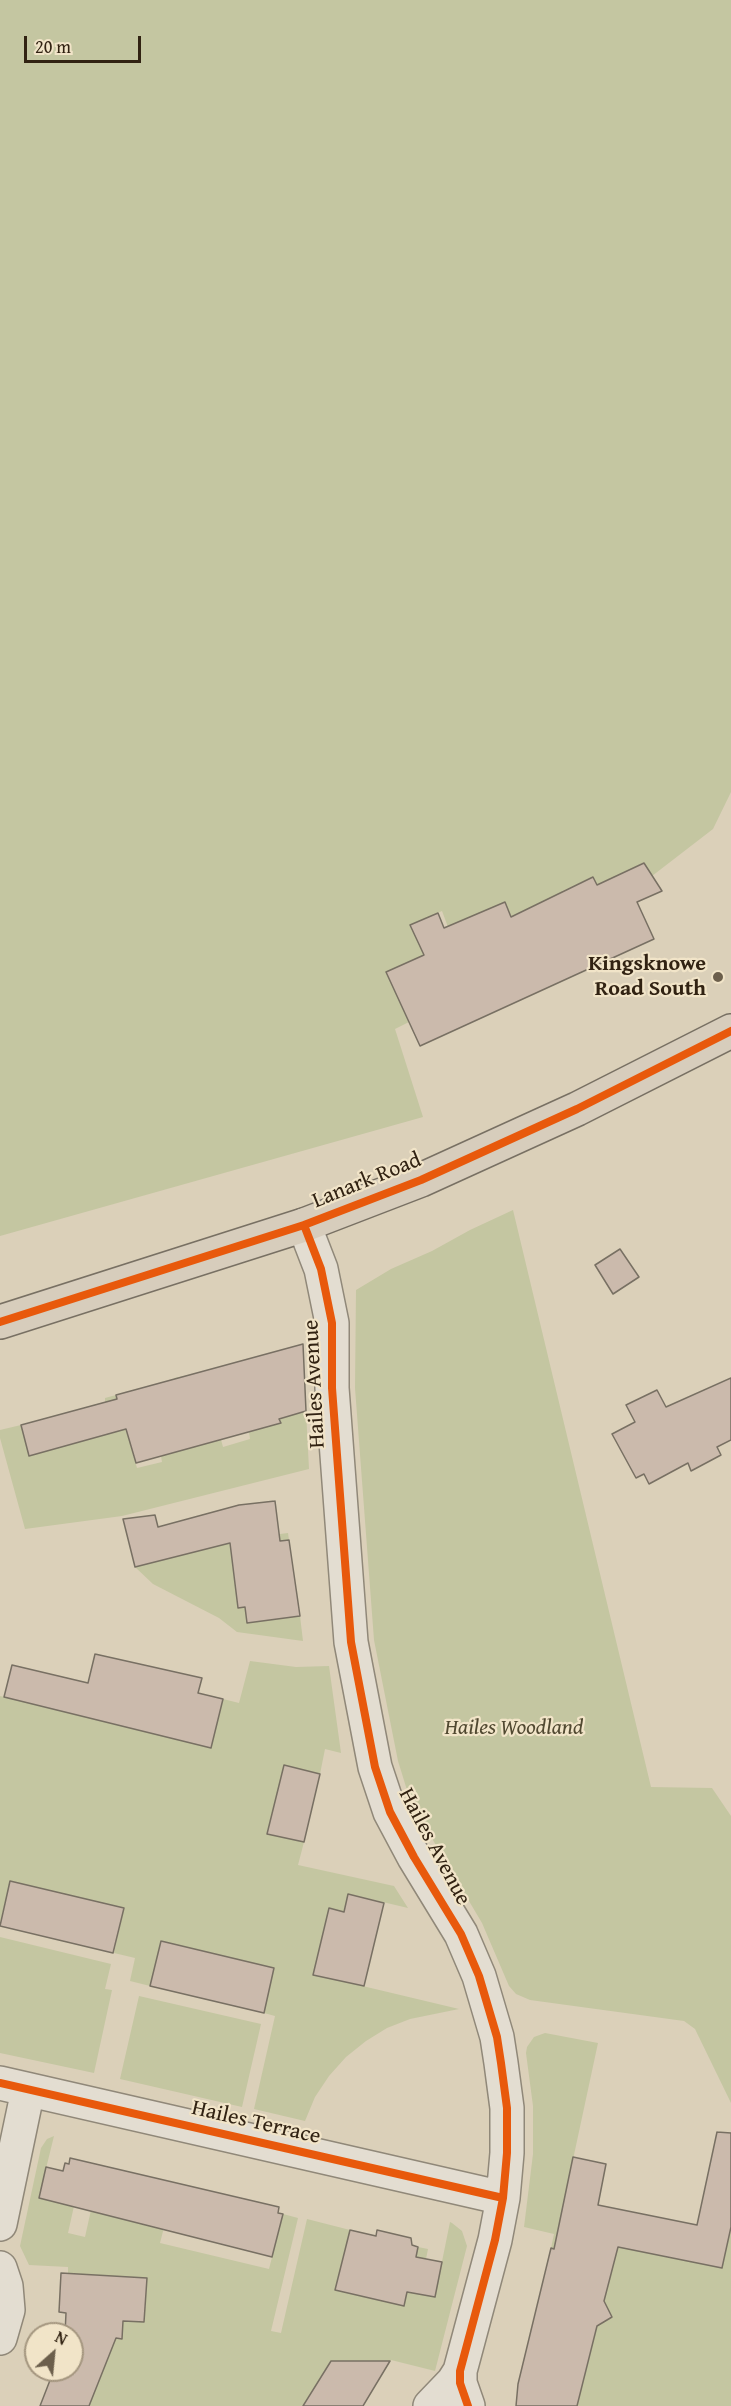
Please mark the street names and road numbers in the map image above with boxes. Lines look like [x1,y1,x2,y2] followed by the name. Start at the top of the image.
[309,1147,425,1215] street label: Lanark Road
[298,1319,332,1449] street label: Hailes Avenue
[392,1784,476,1910] street label: Hailes Avenue
[189,2095,323,2151] street label: Hailes Terrace

